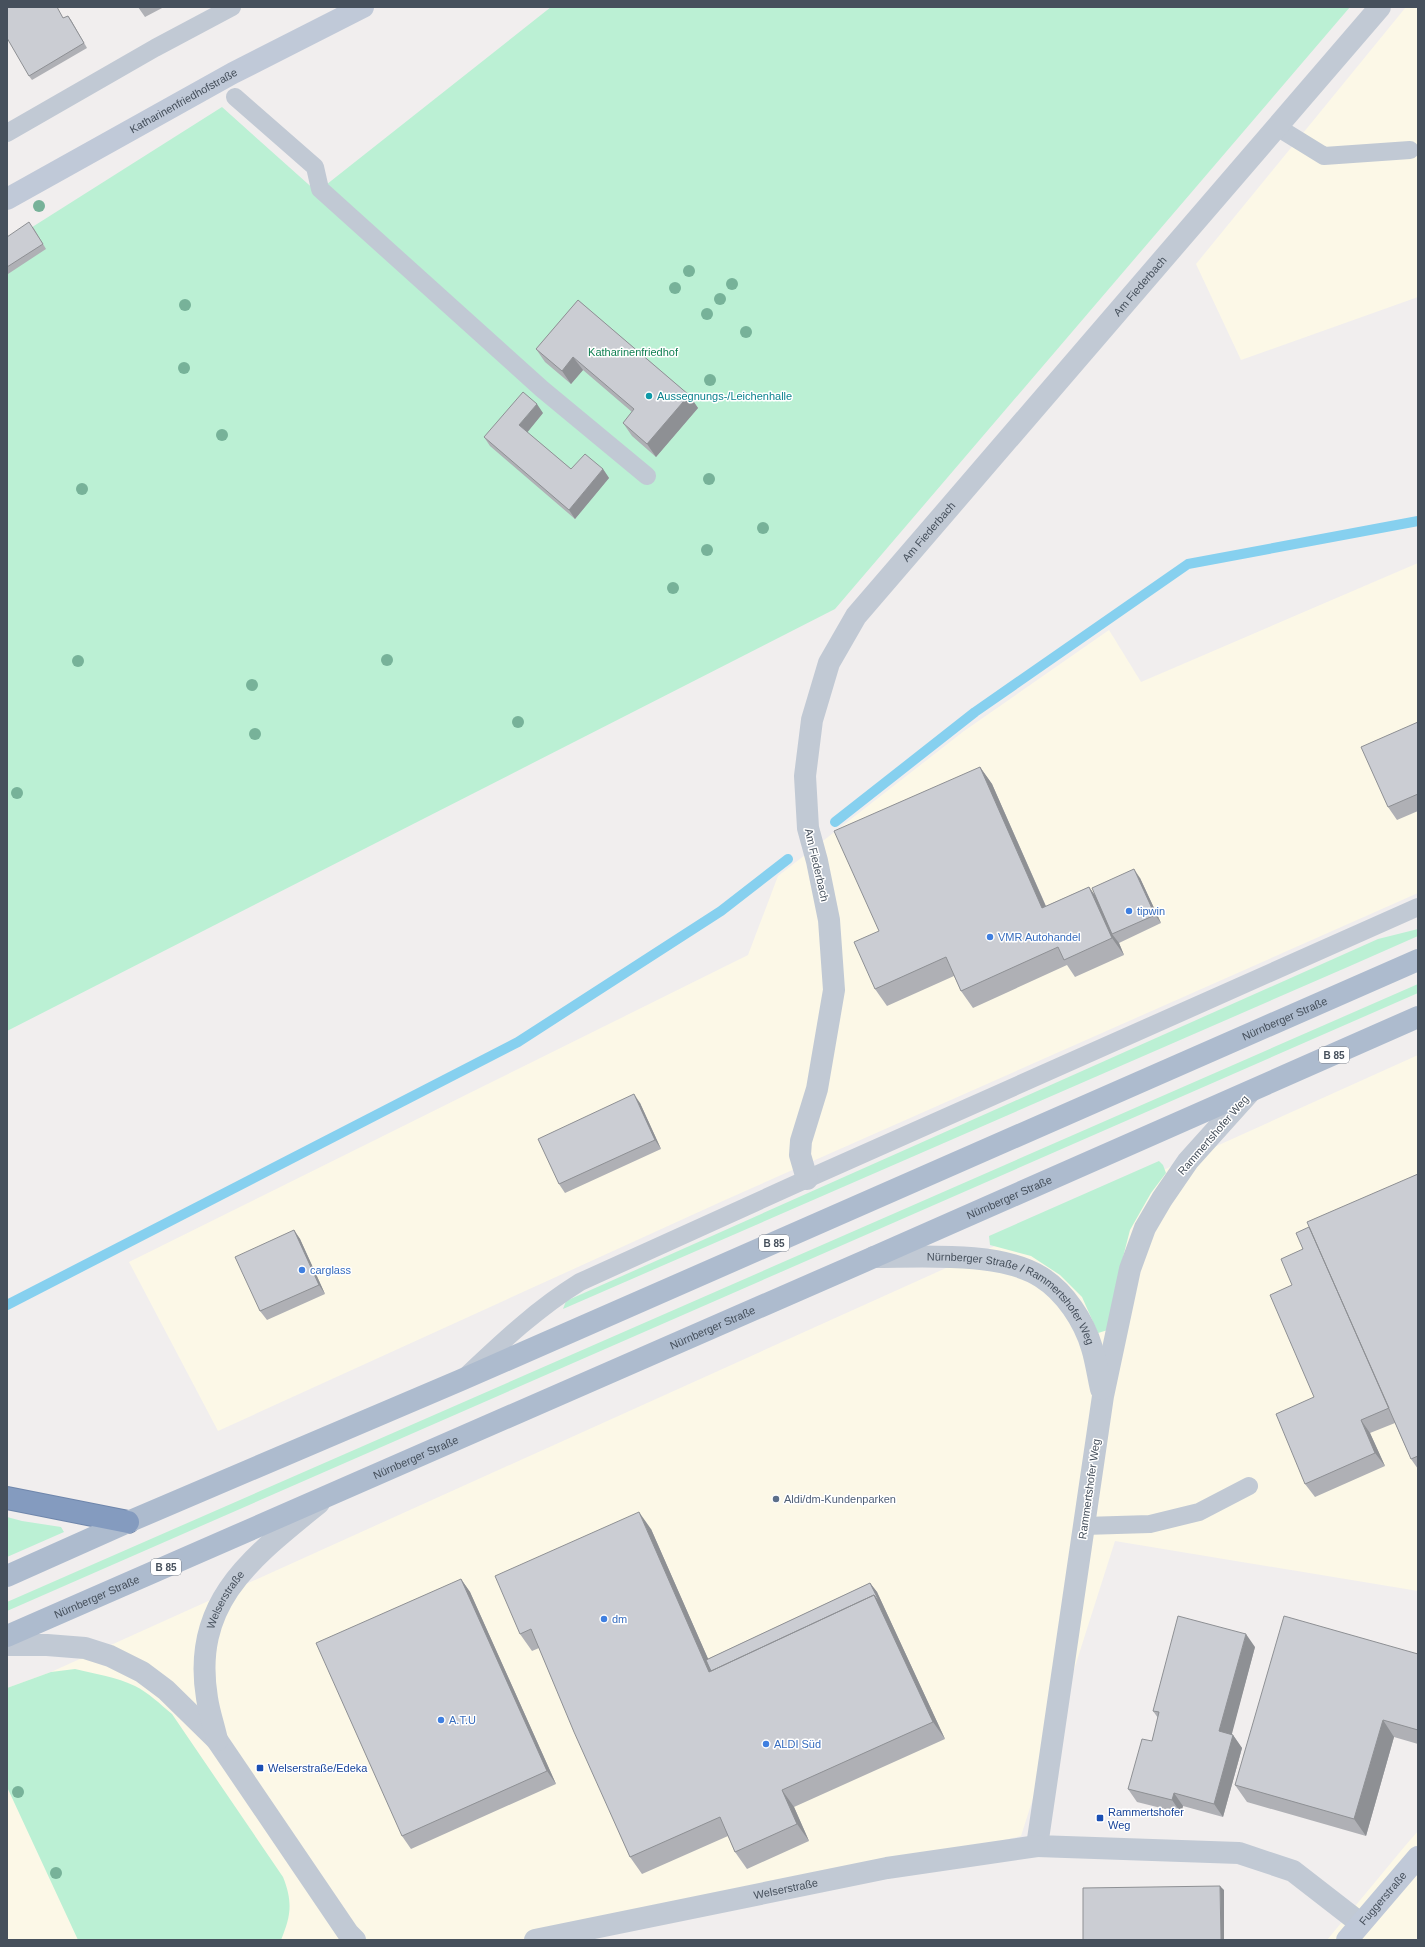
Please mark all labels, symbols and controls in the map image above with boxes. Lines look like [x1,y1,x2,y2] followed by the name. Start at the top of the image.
[128,66,239,135] street label: Katharinenfriedhofstraße
[1111,254,1169,318] street label: Am Fiederbach
[588,346,679,358] park label: Katharinenfriedhof
[657,390,792,402] place label: Aussegnungs-/Leichenhalle
[644,391,654,401] marker: Aussegnungs-/Leichenhalle
[900,499,958,564] street label: Am Fiederbach
[803,827,831,903] street label: Am Fiederbach
[1137,905,1165,917] place label: tipwin
[1124,906,1134,916] marker: tipwin
[998,931,1081,943] place label: VMR Autohandel
[985,932,995,942] marker: VMR Autohandel
[1240,995,1329,1042] street label: Nürnberger Straße
[1319,1047,1349,1063] road number: B 85
[1175,1093,1251,1177] street label: Rammertshofer Weg
[965,1173,1054,1221] street label: Nürnberger Straße
[759,1235,789,1251] road number: B 85
[927,1250,1096,1346] street label: Nürnberger Straße / Rammertshofer Weg
[310,1264,351,1276] place label: carglass
[297,1265,307,1275] marker: carglass
[668,1304,757,1351] street label: Nürnberger Straße
[371,1433,460,1481] street label: Nürnberger Straße
[1076,1438,1102,1540] street label: Rammertshofer Weg
[784,1493,896,1505] place label: Aldi/dm-Kundenparken
[771,1494,781,1504] marker: Aldi/dm-Kundenparken
[151,1559,181,1575] road number: B 85
[204,1568,247,1630] street label: Welserstraße
[52,1573,141,1621] street label: Nürnberger Straße
[612,1613,627,1625] place label: dm
[599,1614,609,1624] marker: dm
[449,1714,476,1726] place label: A.T.U
[436,1715,446,1725] marker: A.T.U
[774,1738,821,1750] place label: ALDI Süd
[761,1739,771,1749] marker: ALDI Süd
[268,1762,368,1774] place label: Welserstraße/Edeka
[255,1763,265,1773] marker: Welserstraße/Edeka
[1108,1806,1184,1831] place label: Rammertshofer Weg
[1095,1813,1105,1823] marker: Rammertshofer Weg
[1357,1869,1409,1927] street label: Fuggerstraße
[753,1876,819,1901] street label: Welserstraße

